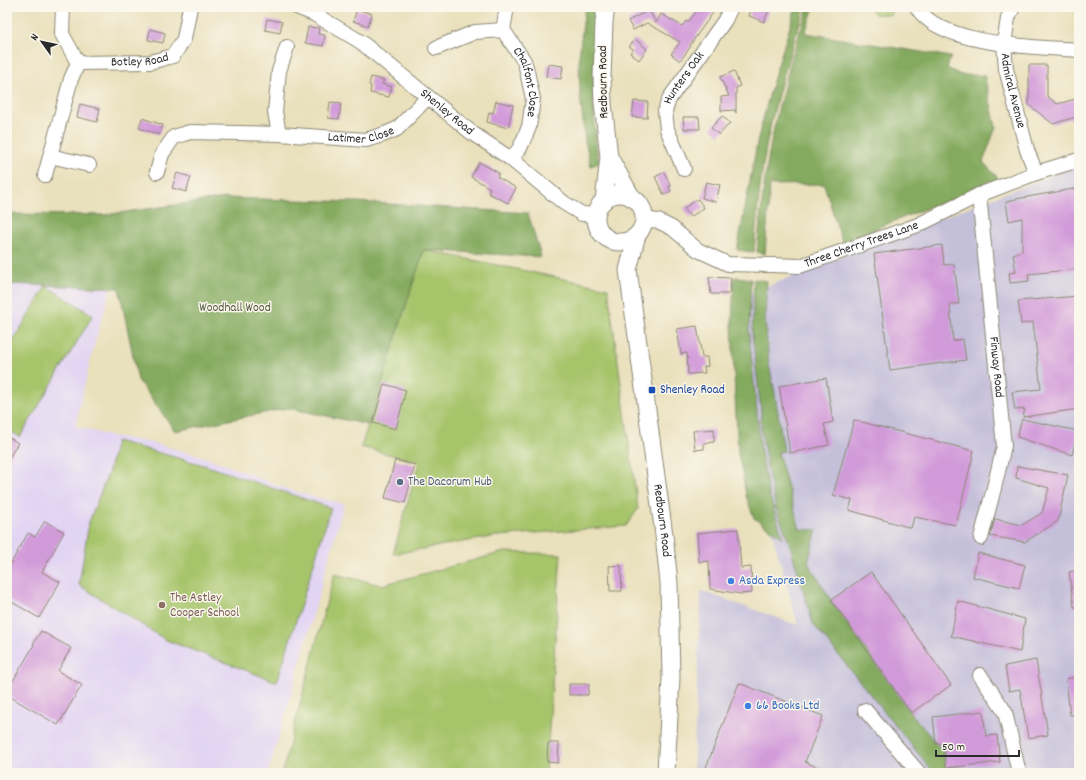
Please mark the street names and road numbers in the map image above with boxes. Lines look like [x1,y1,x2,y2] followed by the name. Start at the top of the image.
[508,43,543,119] street label: Chalfont Close
[594,45,614,119] street label: Redbourn Road
[111,48,171,72] street label: Botley Road
[658,48,709,107] street label: Hunters Oak
[995,52,1031,131] street label: Admiral Avenue
[416,84,478,140] street label: Shenley Road
[327,121,398,149] street label: Latimer Close
[802,216,921,273] street label: Three Cherry Trees Lane
[984,336,1009,399] street label: Finway Road
[648,483,676,558] street label: Redbourn Road

